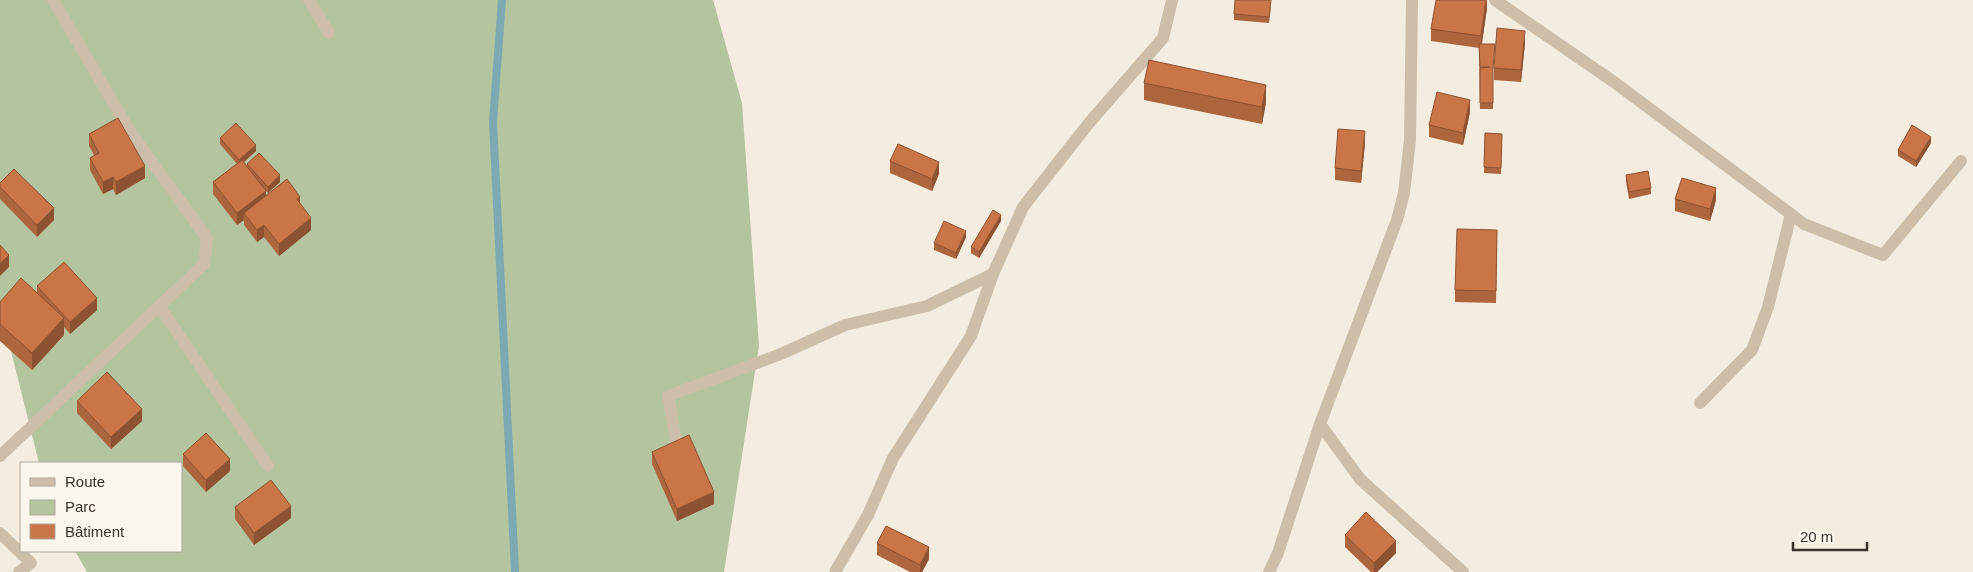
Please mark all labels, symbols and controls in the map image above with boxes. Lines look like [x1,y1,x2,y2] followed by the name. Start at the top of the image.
[20,462,182,552] legend
[65,473,105,490] text: Route
[65,498,96,515] text: Parc
[1793,520,1867,552] scale bar
[65,523,125,540] text: Bâtiment
[1800,528,1833,545] text: 20 m

